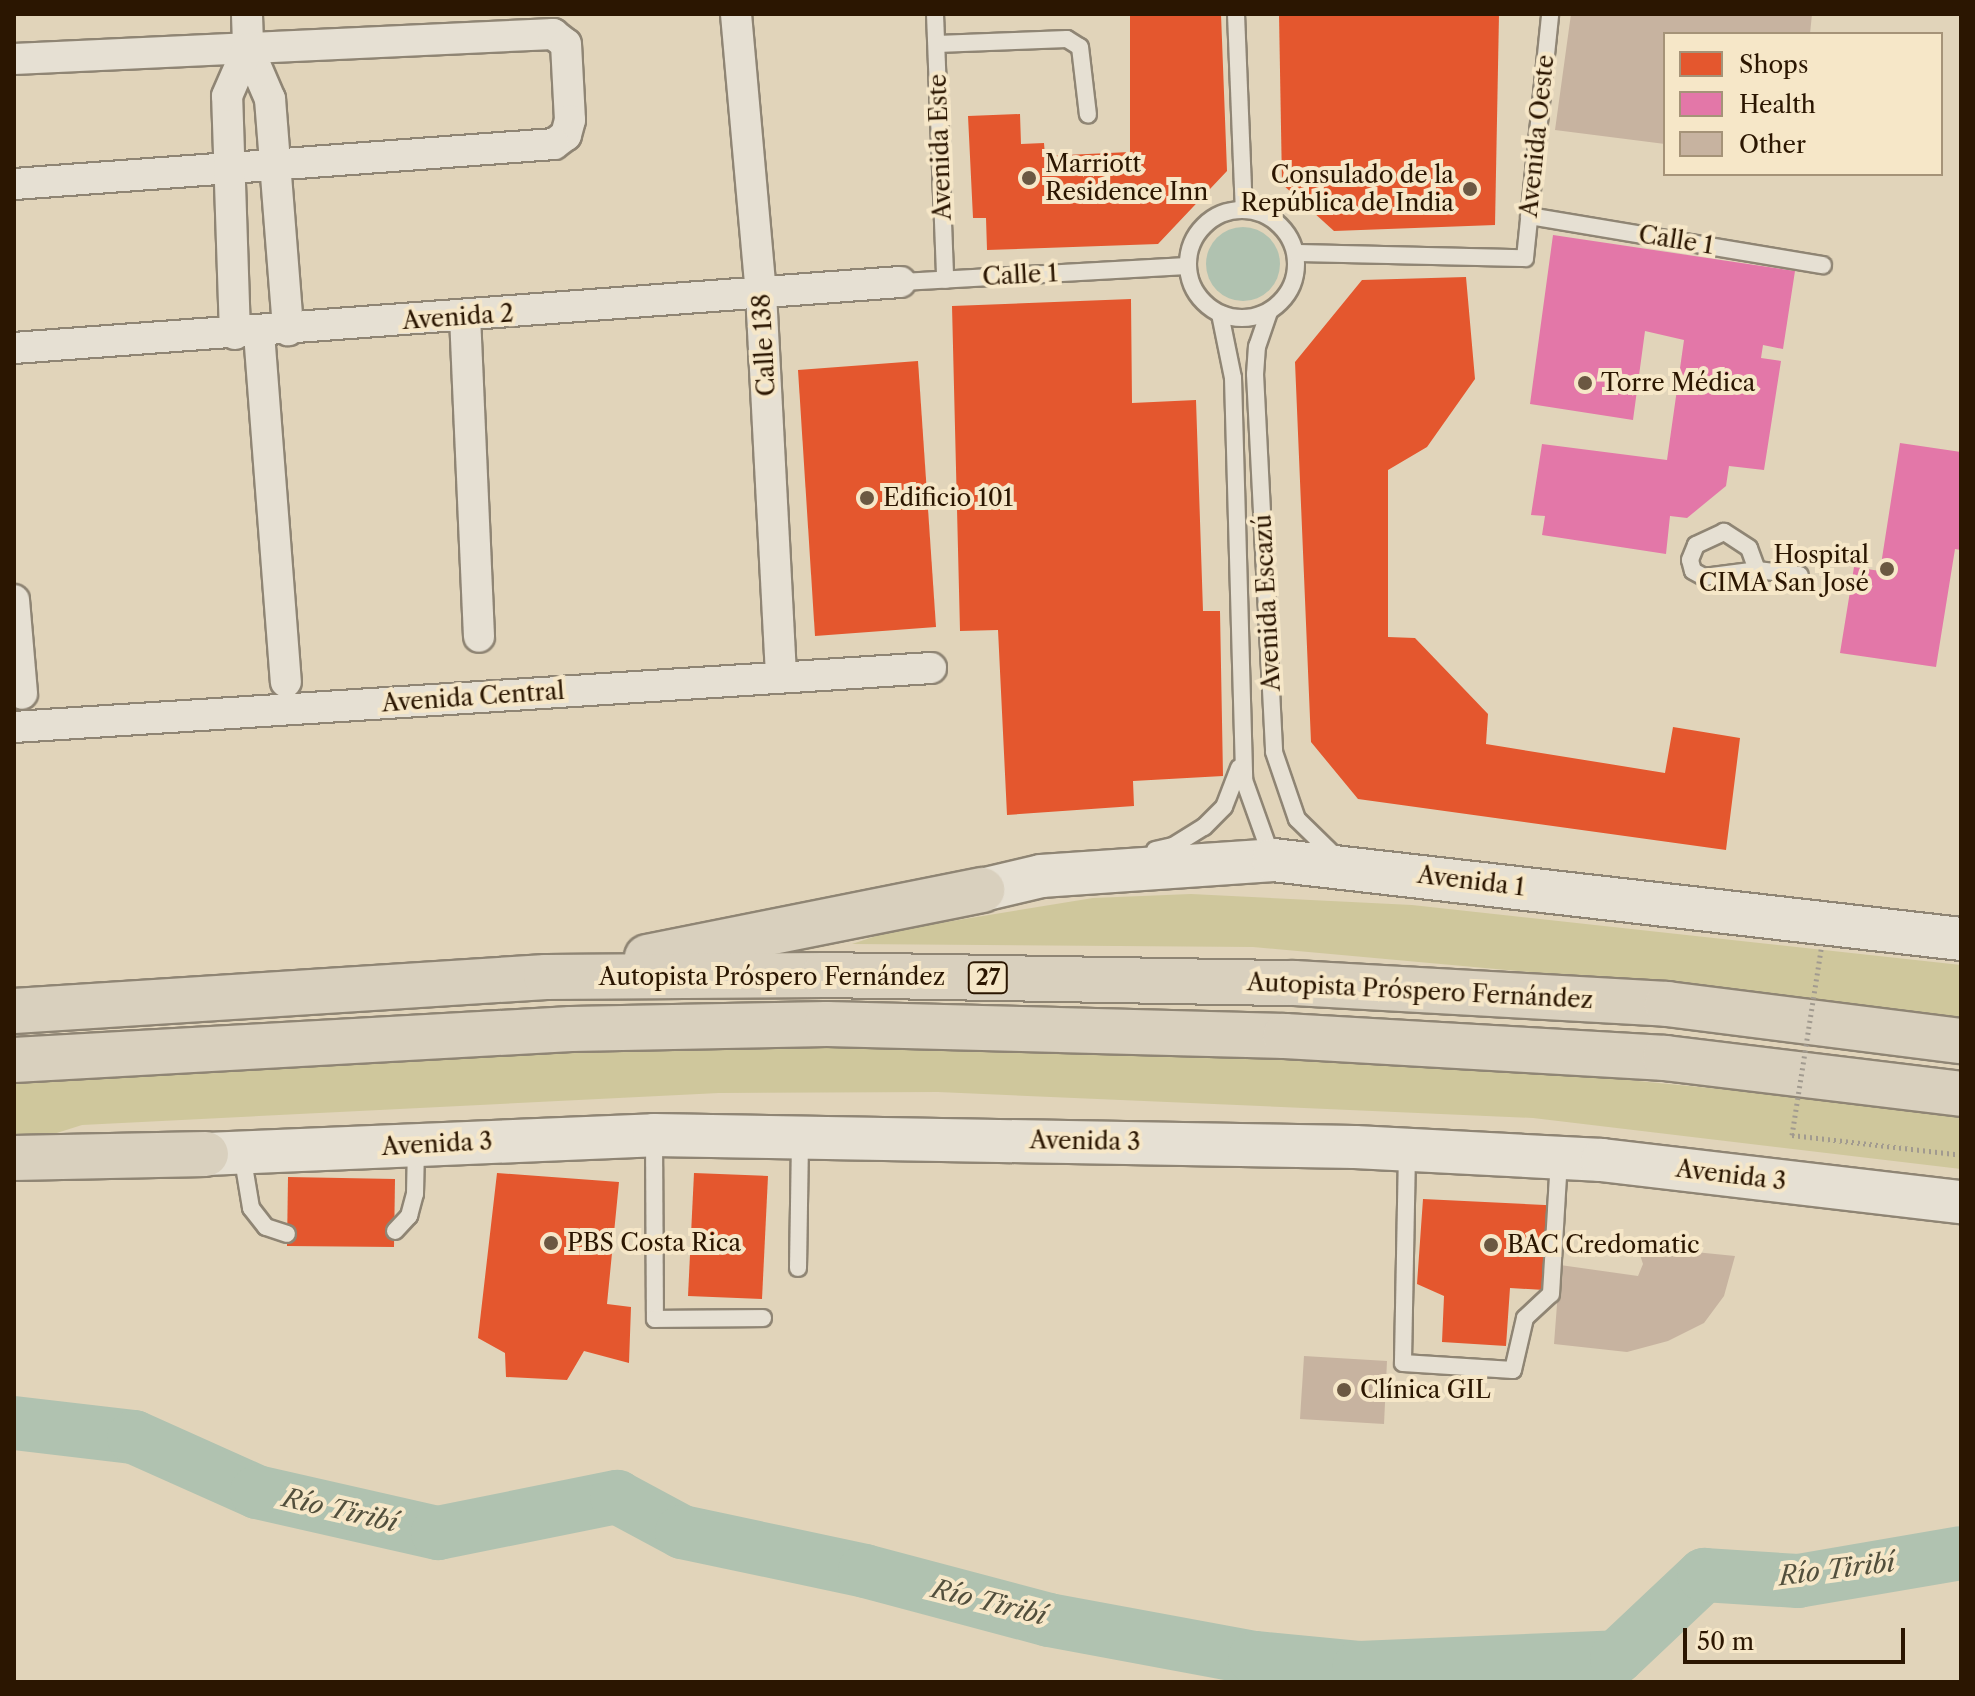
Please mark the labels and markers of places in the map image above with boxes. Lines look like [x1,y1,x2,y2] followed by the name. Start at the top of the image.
[1045,150,1208,206] place label: Marriott Residence Inn
[1240,161,1454,217] place label: Consulado de la República de India
[1020,169,1038,187] marker: Marriott Residence Inn
[1461,180,1479,198] marker: Consulado de la República de India
[1601,369,1755,397] place label: Torre Médica
[1576,374,1594,392] marker: Torre Médica
[883,484,1013,512] place label: Edificio 101
[858,489,876,507] marker: Edificio 101
[1698,541,1869,597] place label: Hospital CIMA San José
[1876,558,1898,580] marker: Hospital CIMA San José
[567,1229,741,1257] place label: PBS Costa Rica
[1507,1231,1700,1259] place label: BAC Credomatic
[542,1234,560,1252] marker: PBS Costa Rica
[1482,1236,1500,1254] marker: BAC Credomatic
[1360,1376,1491,1404] place label: Clínica GIL
[1335,1381,1353,1399] marker: Clínica GIL

